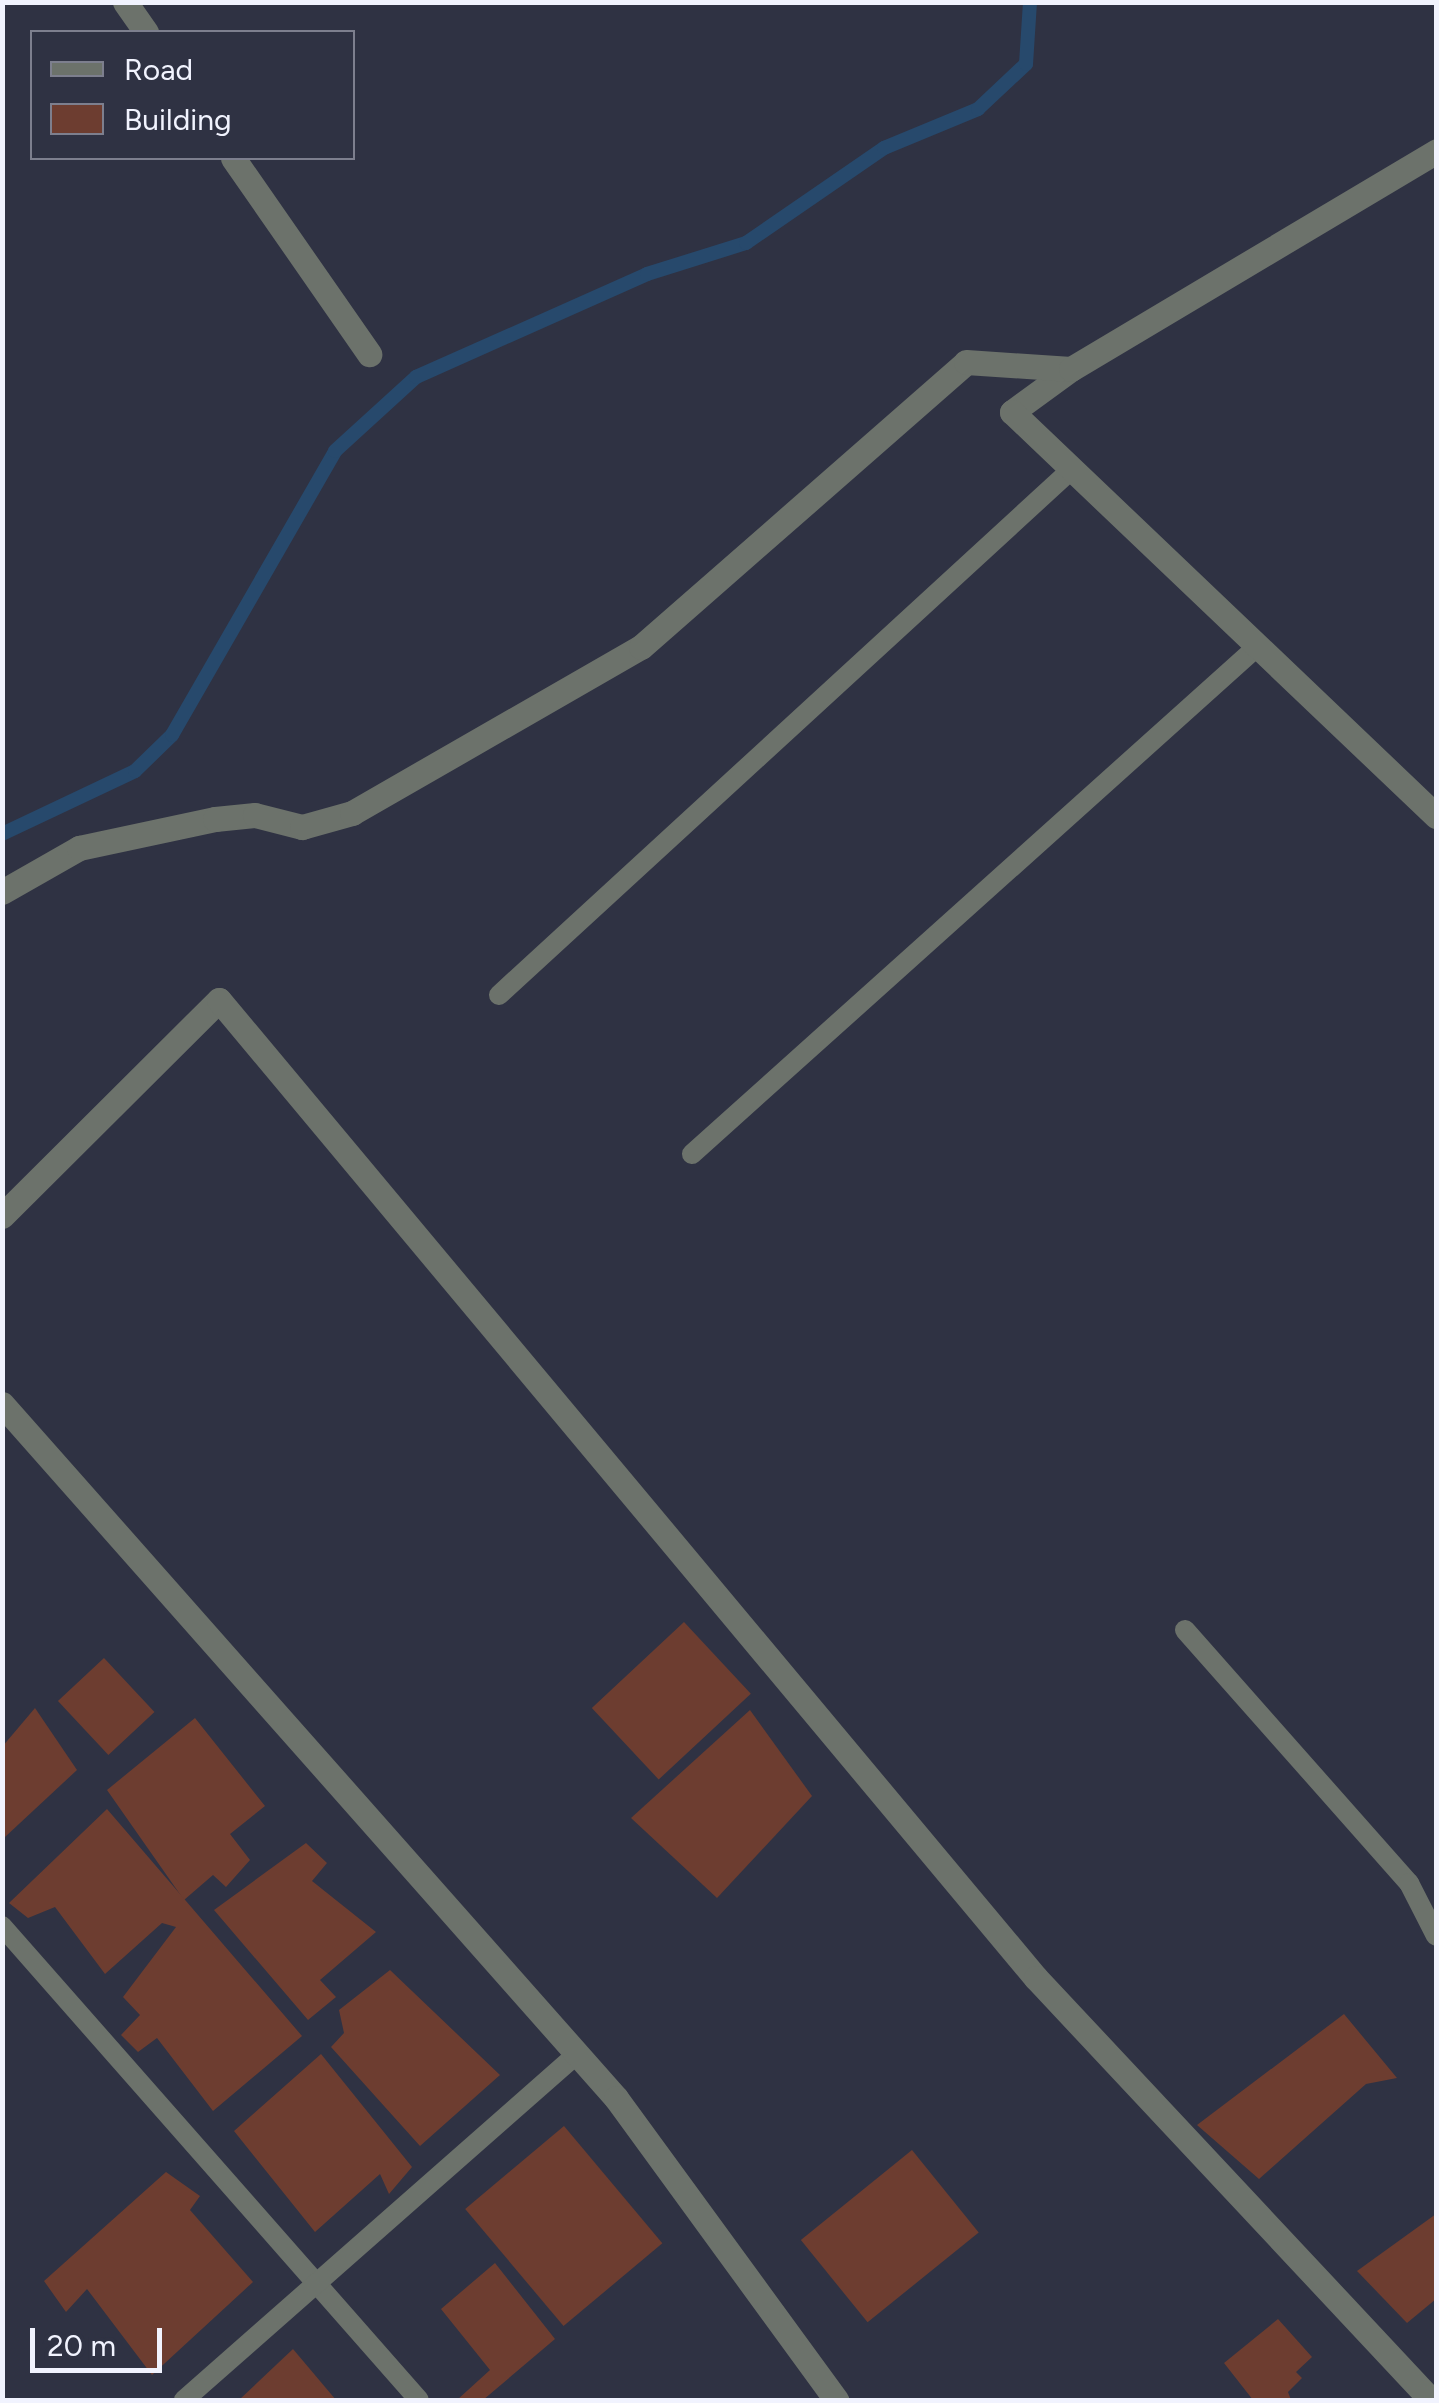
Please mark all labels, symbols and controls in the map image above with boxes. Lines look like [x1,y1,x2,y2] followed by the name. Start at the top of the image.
[30,30,355,160] legend
[124,51,193,88] text: Road
[124,101,232,138] text: Building
[35,2308,168,2370] scale bar
[47,2327,116,2364] text: 20 m

